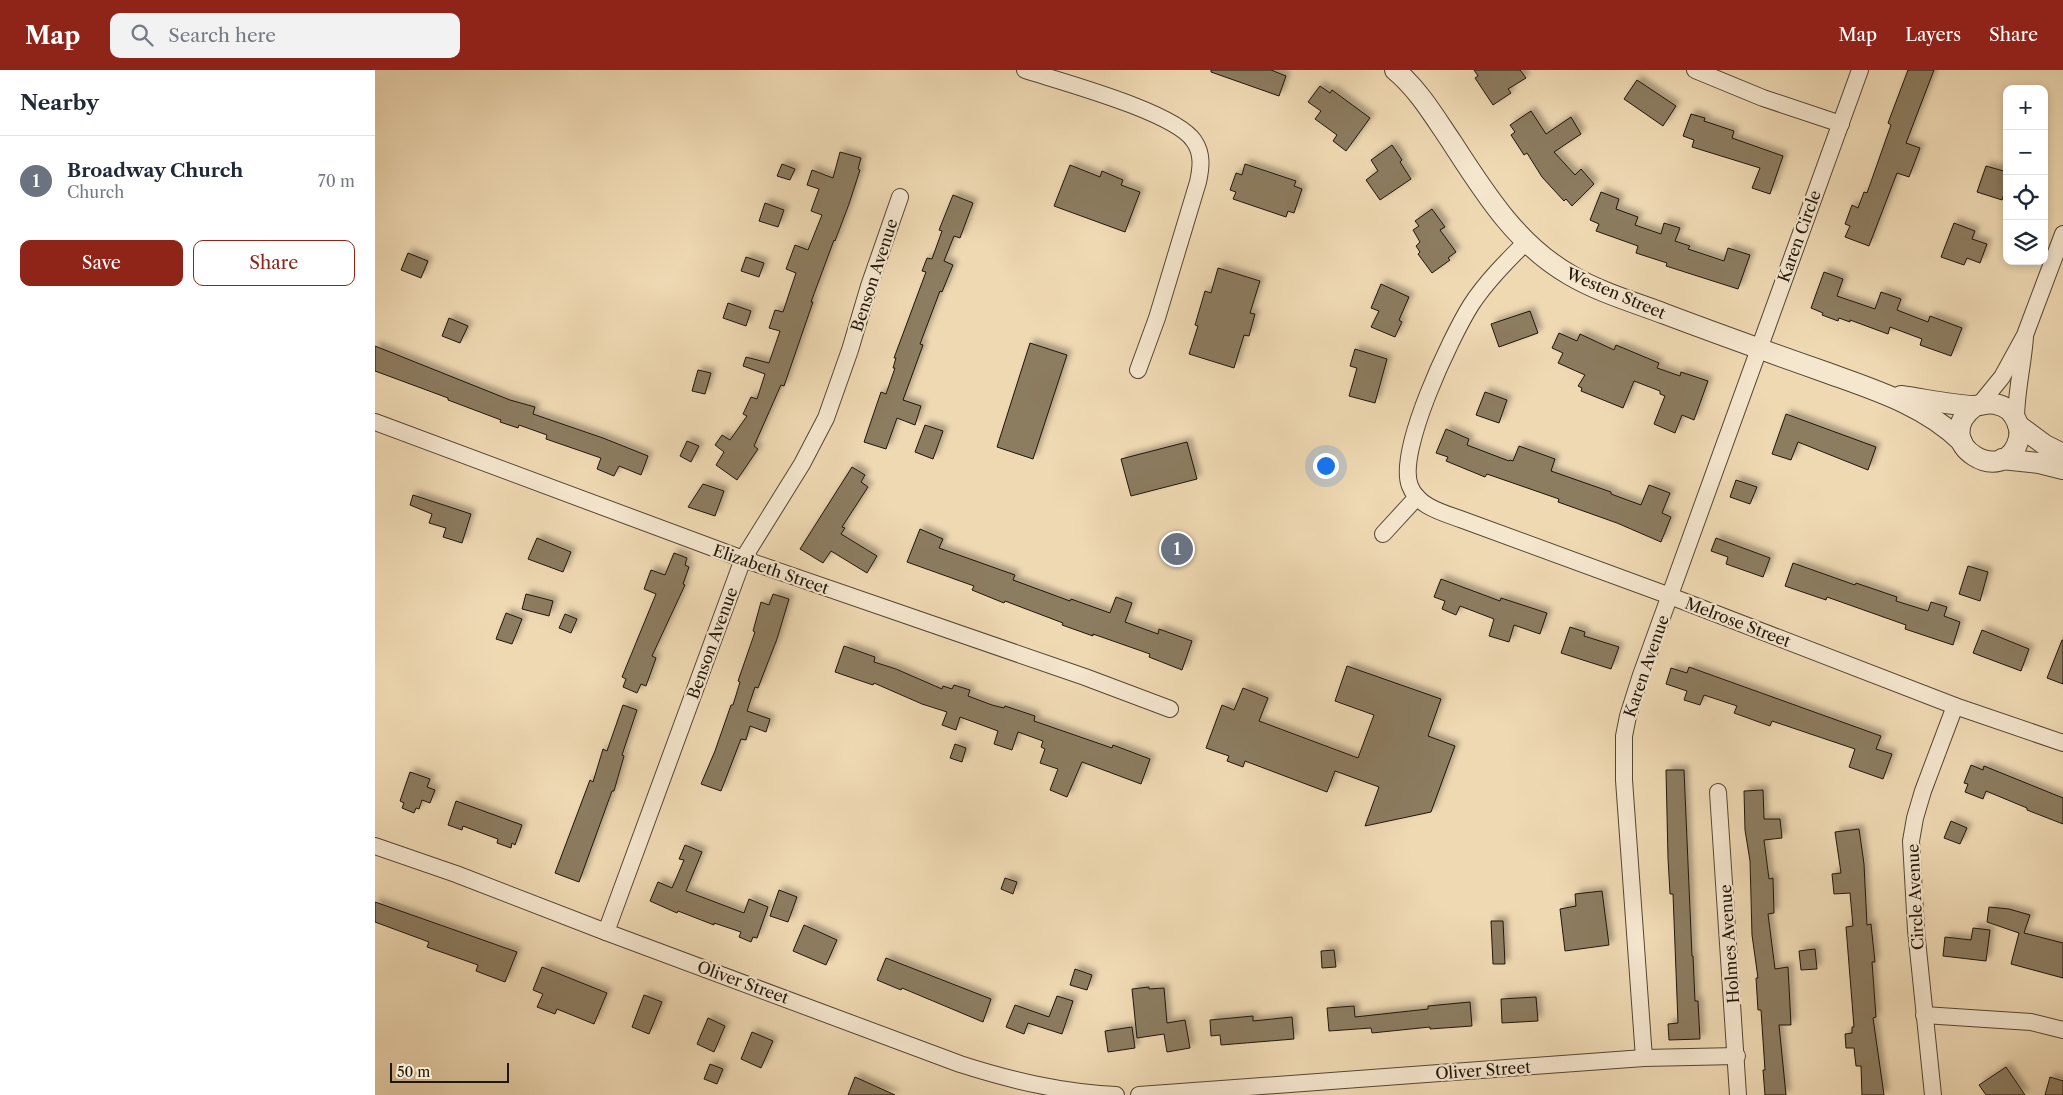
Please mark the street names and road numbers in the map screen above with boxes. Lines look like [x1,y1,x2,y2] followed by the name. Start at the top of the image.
[1773,187,1825,285] street label: Karen Circle
[846,216,902,334] street label: Benson Avenue
[1562,263,1669,323] street label: Westen Street
[710,540,832,598] street label: Elizabeth Street
[683,584,741,702] street label: Benson Avenue
[1682,593,1794,651] street label: Melrose Street
[1619,612,1673,720] street label: Karen Avenue
[1902,843,1928,951] street label: Circle Avenue
[1715,884,1743,1004] street label: Holmes Avenue
[695,956,792,1008] street label: Oliver Street
[1435,1057,1532,1083] street label: Oliver Street

